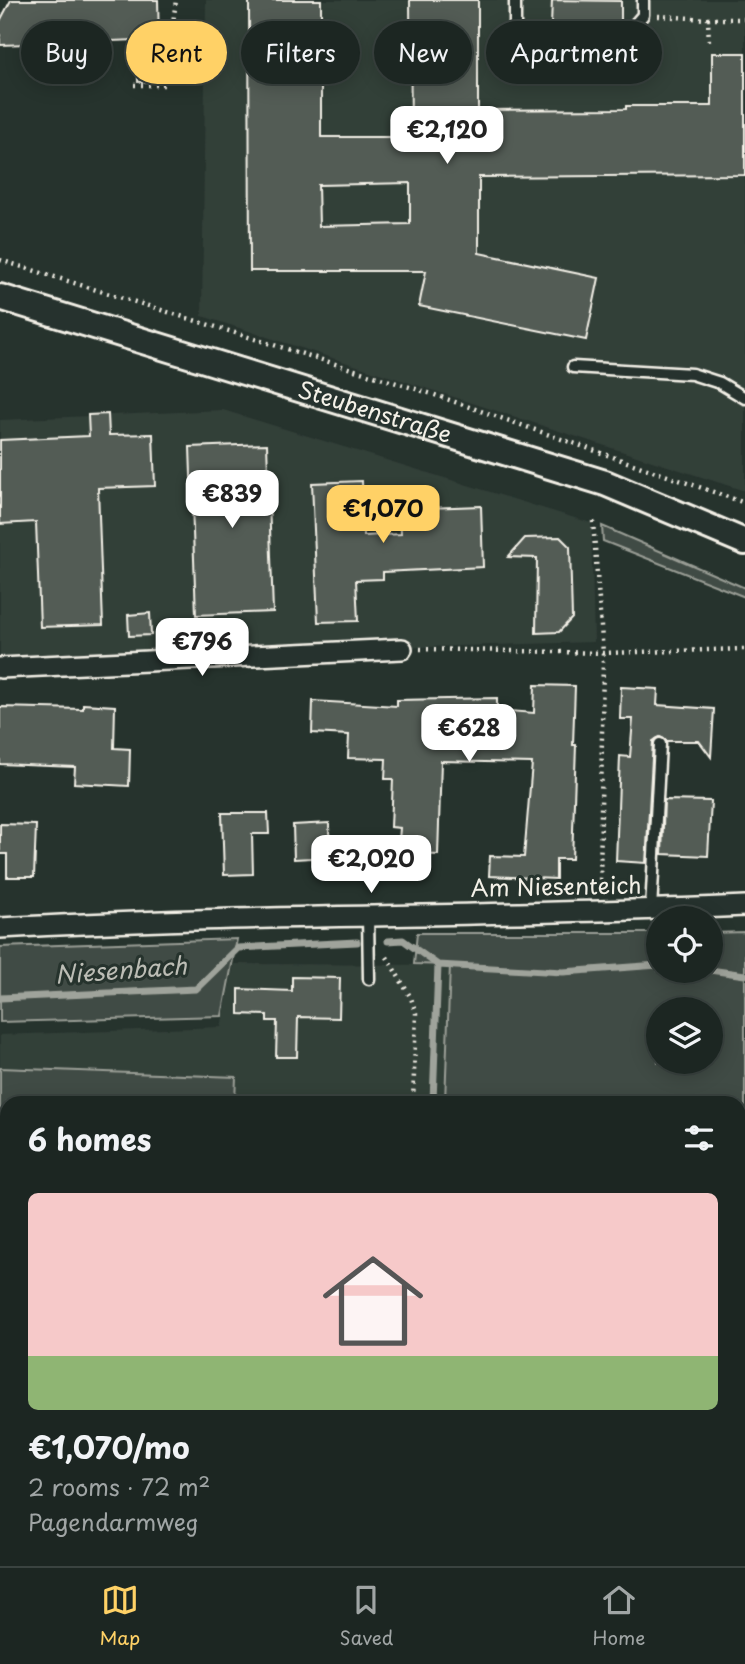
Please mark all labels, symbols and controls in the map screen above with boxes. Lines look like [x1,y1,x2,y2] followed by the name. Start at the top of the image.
[21,21,112,84] chip: Buy
[126,21,227,84] chip: Rent
[241,21,360,84] chip: Filters
[374,21,472,84] chip: New
[486,21,662,84] chip: Apartment
[390,106,504,166] pin: €2,120
[406,111,488,146] text: €2,120
[294,371,456,451] street label: Steubenstraße
[191,470,273,530] pin: €839
[202,475,262,510] text: €839
[326,486,440,545] pin: €1,070
[343,490,423,525] text: €1,070
[161,618,243,678] pin: €796
[172,623,232,658] text: €796
[428,704,510,764] pin: €628
[437,709,501,744] text: €628
[314,836,428,895] pin: €2,020
[327,840,415,875] text: €2,020
[470,867,642,904] street label: Am Niesenteich
[646,906,723,1074] map controls
[646,906,723,983] button: locate
[54,946,189,992] water label: Niesenbach
[646,997,723,1074] button: layers
[28,1116,151,1161] text: 6 homes
[680,1119,718,1157] icon: filters
[310,1238,436,1364] icon: home
[28,1424,190,1469] text: €1,070/mo
[28,1469,210,1504] text: 2 rooms · 72 m²
[28,1504,199,1539] text: Pagendarmweg
[100,1581,140,1651] tab: Map
[339,1581,393,1651] tab: Saved
[593,1581,645,1651] tab: Home

